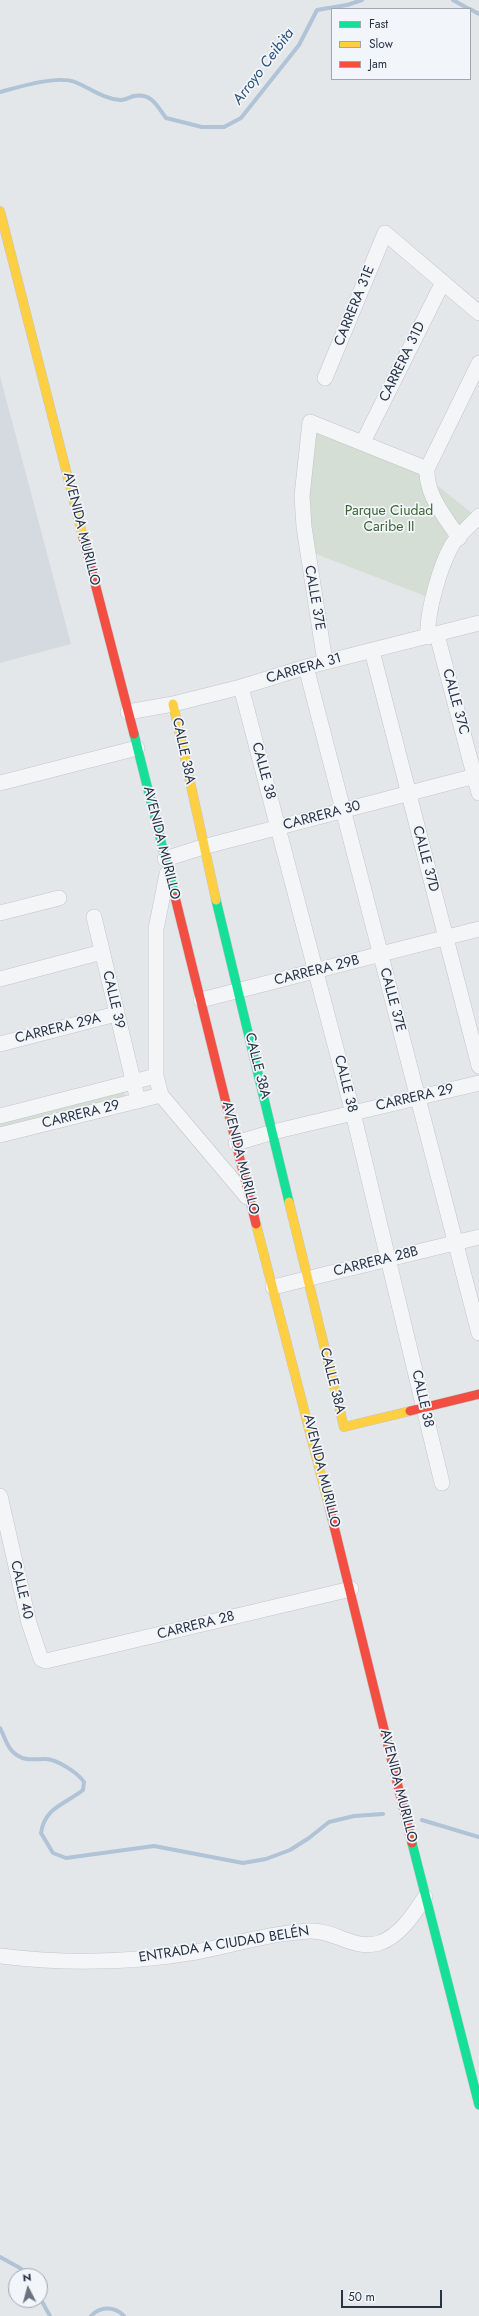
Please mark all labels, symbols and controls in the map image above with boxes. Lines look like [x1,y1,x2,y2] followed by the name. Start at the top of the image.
[331,8,471,80] legend
[369,15,388,33] text: Fast
[229,25,299,109] water label: Arroyo Ceibita
[369,35,393,53] text: Slow
[369,55,387,73] text: Jam
[331,263,379,349] street label: CARRERA 31E
[376,319,430,405] street label: CARRERA 31D
[59,471,103,587] street label: AVENIDA MURILLO
[345,504,433,536] park label: Parque Ciudad Caribe II
[300,564,328,632] street label: CALLE 37E
[265,650,343,688] street label: CARRERA 31
[438,667,472,737] street label: CALLE 37C
[168,716,198,786] street label: CALLE 38A
[247,741,279,801] street label: CALLE 38
[139,785,183,901] street label: AVENIDA MURILLO
[282,798,362,834] street label: CARRERA 30
[408,824,442,894] street label: CALLE 37D
[273,952,361,990] street label: CARRERA 29B
[375,966,409,1034] street label: CALLE 37E
[98,969,128,1031] street label: CALLE 39
[13,1010,103,1048] street label: CARRERA 29A
[241,1031,273,1101] street label: CALLE 38A
[330,1054,360,1114] street label: CALLE 38
[374,1081,456,1115] street label: CARRERA 29
[40,1097,122,1133] street label: CARRERA 29
[218,1100,262,1216] street label: AVENIDA MURILLO
[332,1243,420,1281] street label: CARRERA 28B
[316,1346,348,1416] street label: CALLE 38A
[407,1369,437,1429] street label: CALLE 38
[299,1413,343,1529] street label: AVENIDA MURILLO
[6,1559,36,1621] street label: CALLE 40
[156,1608,236,1644] street label: CARRERA 28
[376,1728,420,1844] street label: AVENIDA MURILLO
[138,1923,310,1967] street label: ENTRADA A CIUDAD BELÉN
[8,2268,48,2308] north arrow
[22,2269,32,2285] text: N
[343,2282,444,2308] scale bar
[348,2288,375,2306] text: 50 m

